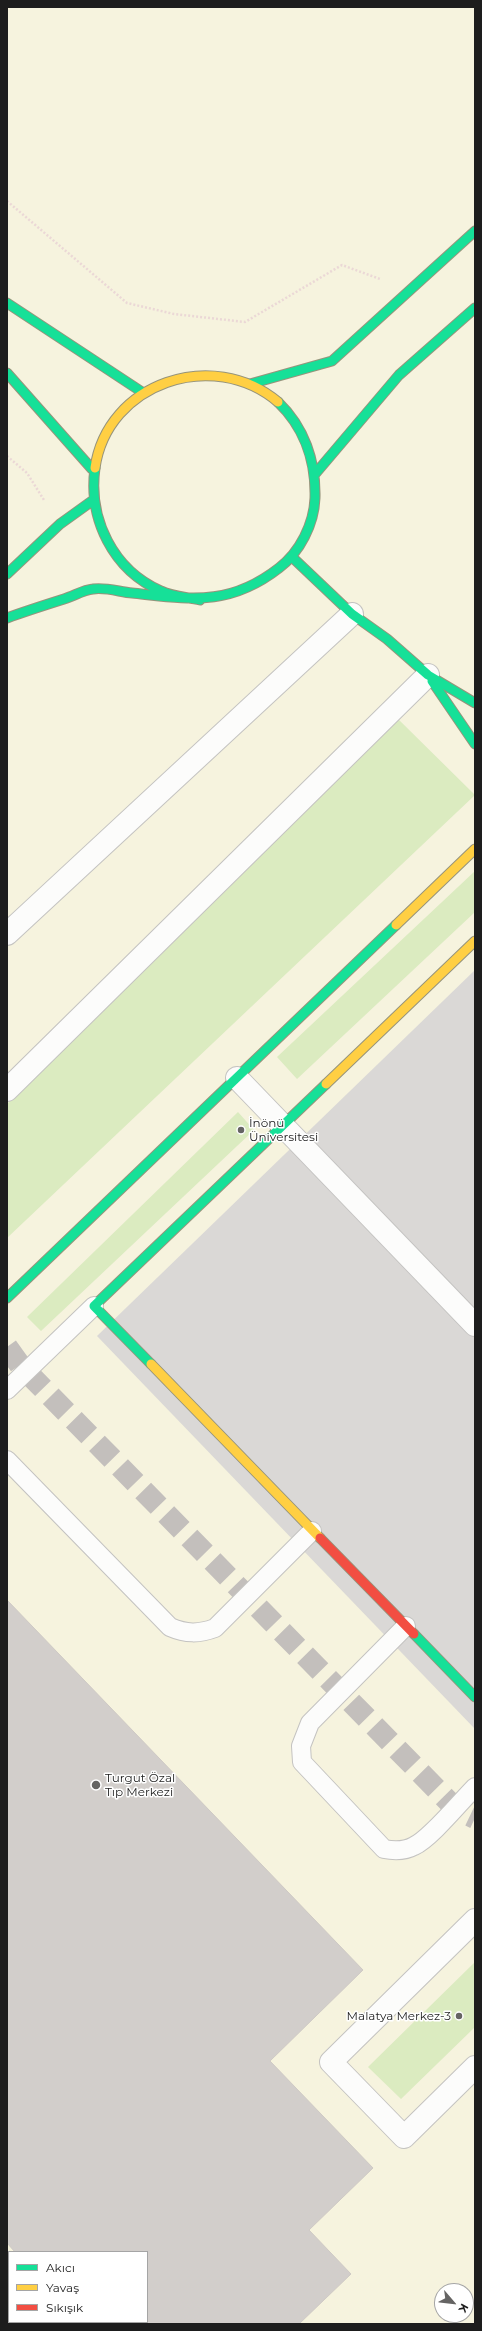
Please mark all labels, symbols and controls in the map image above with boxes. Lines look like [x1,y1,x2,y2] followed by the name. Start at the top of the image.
[249,1116,318,1144] place label: İnönü Üniversitesi
[236,1125,246,1135] marker: İnönü Üniversitesi
[105,1771,175,1799] place label: Turgut Özal Tıp Merkezi
[90,1779,102,1791] marker: Turgut Özal Tıp Merkezi
[347,2009,451,2023] place label: Malatya Merkez-3
[454,2011,464,2021] marker: Malatya Merkez-3
[8,2251,148,2323] legend
[46,2260,75,2275] text: Akıcı
[46,2280,79,2295] text: Yavaş
[434,2283,474,2323] north arrow
[46,2300,83,2315] text: Sıkışık
[456,2301,472,2315] text: K

